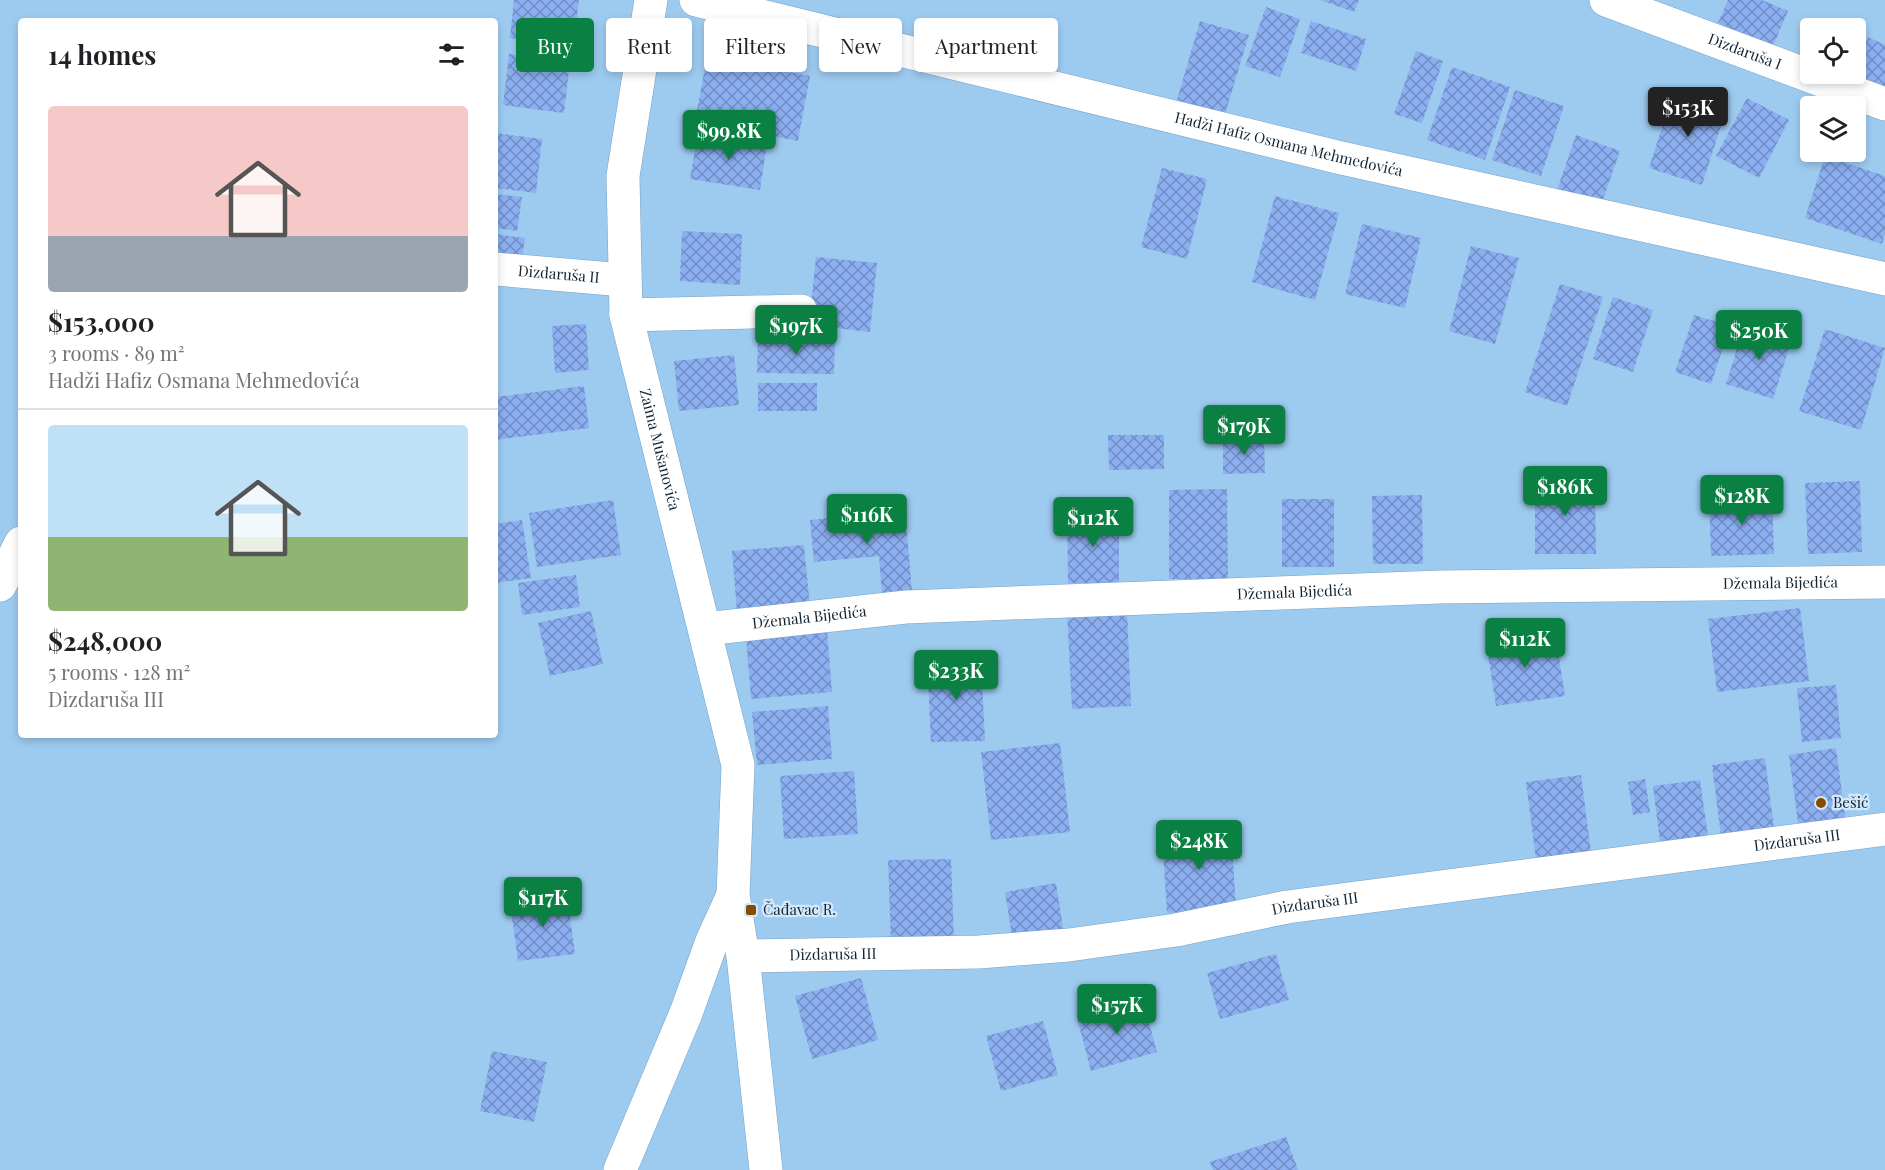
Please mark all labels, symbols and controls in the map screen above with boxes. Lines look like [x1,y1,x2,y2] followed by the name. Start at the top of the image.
[516,18,594,72] chip: Buy
[606,18,692,72] chip: Rent
[704,18,807,72] chip: Filters
[819,18,902,72] chip: New
[914,18,1058,72] chip: Apartment
[1800,18,1866,162] map controls
[1800,18,1866,84] button: locate
[1706,28,1785,74] street label: Dizdaruša I
[48,37,156,72] text: 14 homes
[435,38,468,71] icon: filters
[1646,87,1730,138] pin: $153K
[1662,93,1714,120] text: $153K
[1800,96,1866,162] button: layers
[1173,107,1405,180] street label: Hadži Hafiz Osmana Mehmedovića
[680,110,778,161] pin: $99.8K
[697,116,761,143] text: $99.8K
[204,145,312,253] icon: home
[517,260,601,287] street label: Dizdaruša II
[48,304,155,339] text: $153,000
[754,305,838,356] pin: $197K
[1717,310,1801,361] pin: $250K
[769,311,823,338] text: $197K
[1730,316,1788,343] text: $250K
[48,339,184,366] text: 3 rooms · 89 m²
[48,366,360,393] text: Hadži Hafiz Osmana Mehmedovića
[636,387,685,513] street label: Zaima Mušanovića
[1202,405,1286,456] pin: $179K
[1217,411,1271,438] text: $179K
[204,464,312,572] icon: home
[1523,466,1607,517] pin: $186K
[1537,472,1593,499] text: $186K
[1700,475,1784,526] pin: $128K
[1714,481,1770,508] text: $128K
[825,494,909,545] pin: $116K
[1051,497,1135,548] pin: $112K
[841,500,893,527] text: $116K
[1067,503,1119,530] text: $112K
[1723,572,1838,593] street label: Džemala Bijedića
[1237,579,1353,604] street label: Džemala Bijedića
[751,600,868,633] street label: Džemala Bijedića
[1483,618,1567,669] pin: $112K
[48,623,162,658] text: $248,000
[1499,624,1551,651] text: $112K
[914,650,998,701] pin: $233K
[928,656,984,683] text: $233K
[48,658,190,685] text: 5 rooms · 128 m²
[48,685,164,712] text: Dizdaruša III
[1833,792,1868,812] place label: Bešić
[1814,796,1828,810] marker: Bešić
[1157,820,1241,871] pin: $248K
[1752,824,1841,855] street label: Dizdaruša III
[1170,826,1228,853] text: $248K
[501,877,585,928] pin: $117K
[518,883,568,910] text: $117K
[1270,887,1359,919] street label: Dizdaruša III
[763,899,836,919] place label: Čađavac R.
[744,903,758,917] marker: Čađavac R.
[789,943,877,964] street label: Dizdaruša III
[1075,984,1159,1035] pin: $157K
[1091,990,1143,1017] text: $157K

